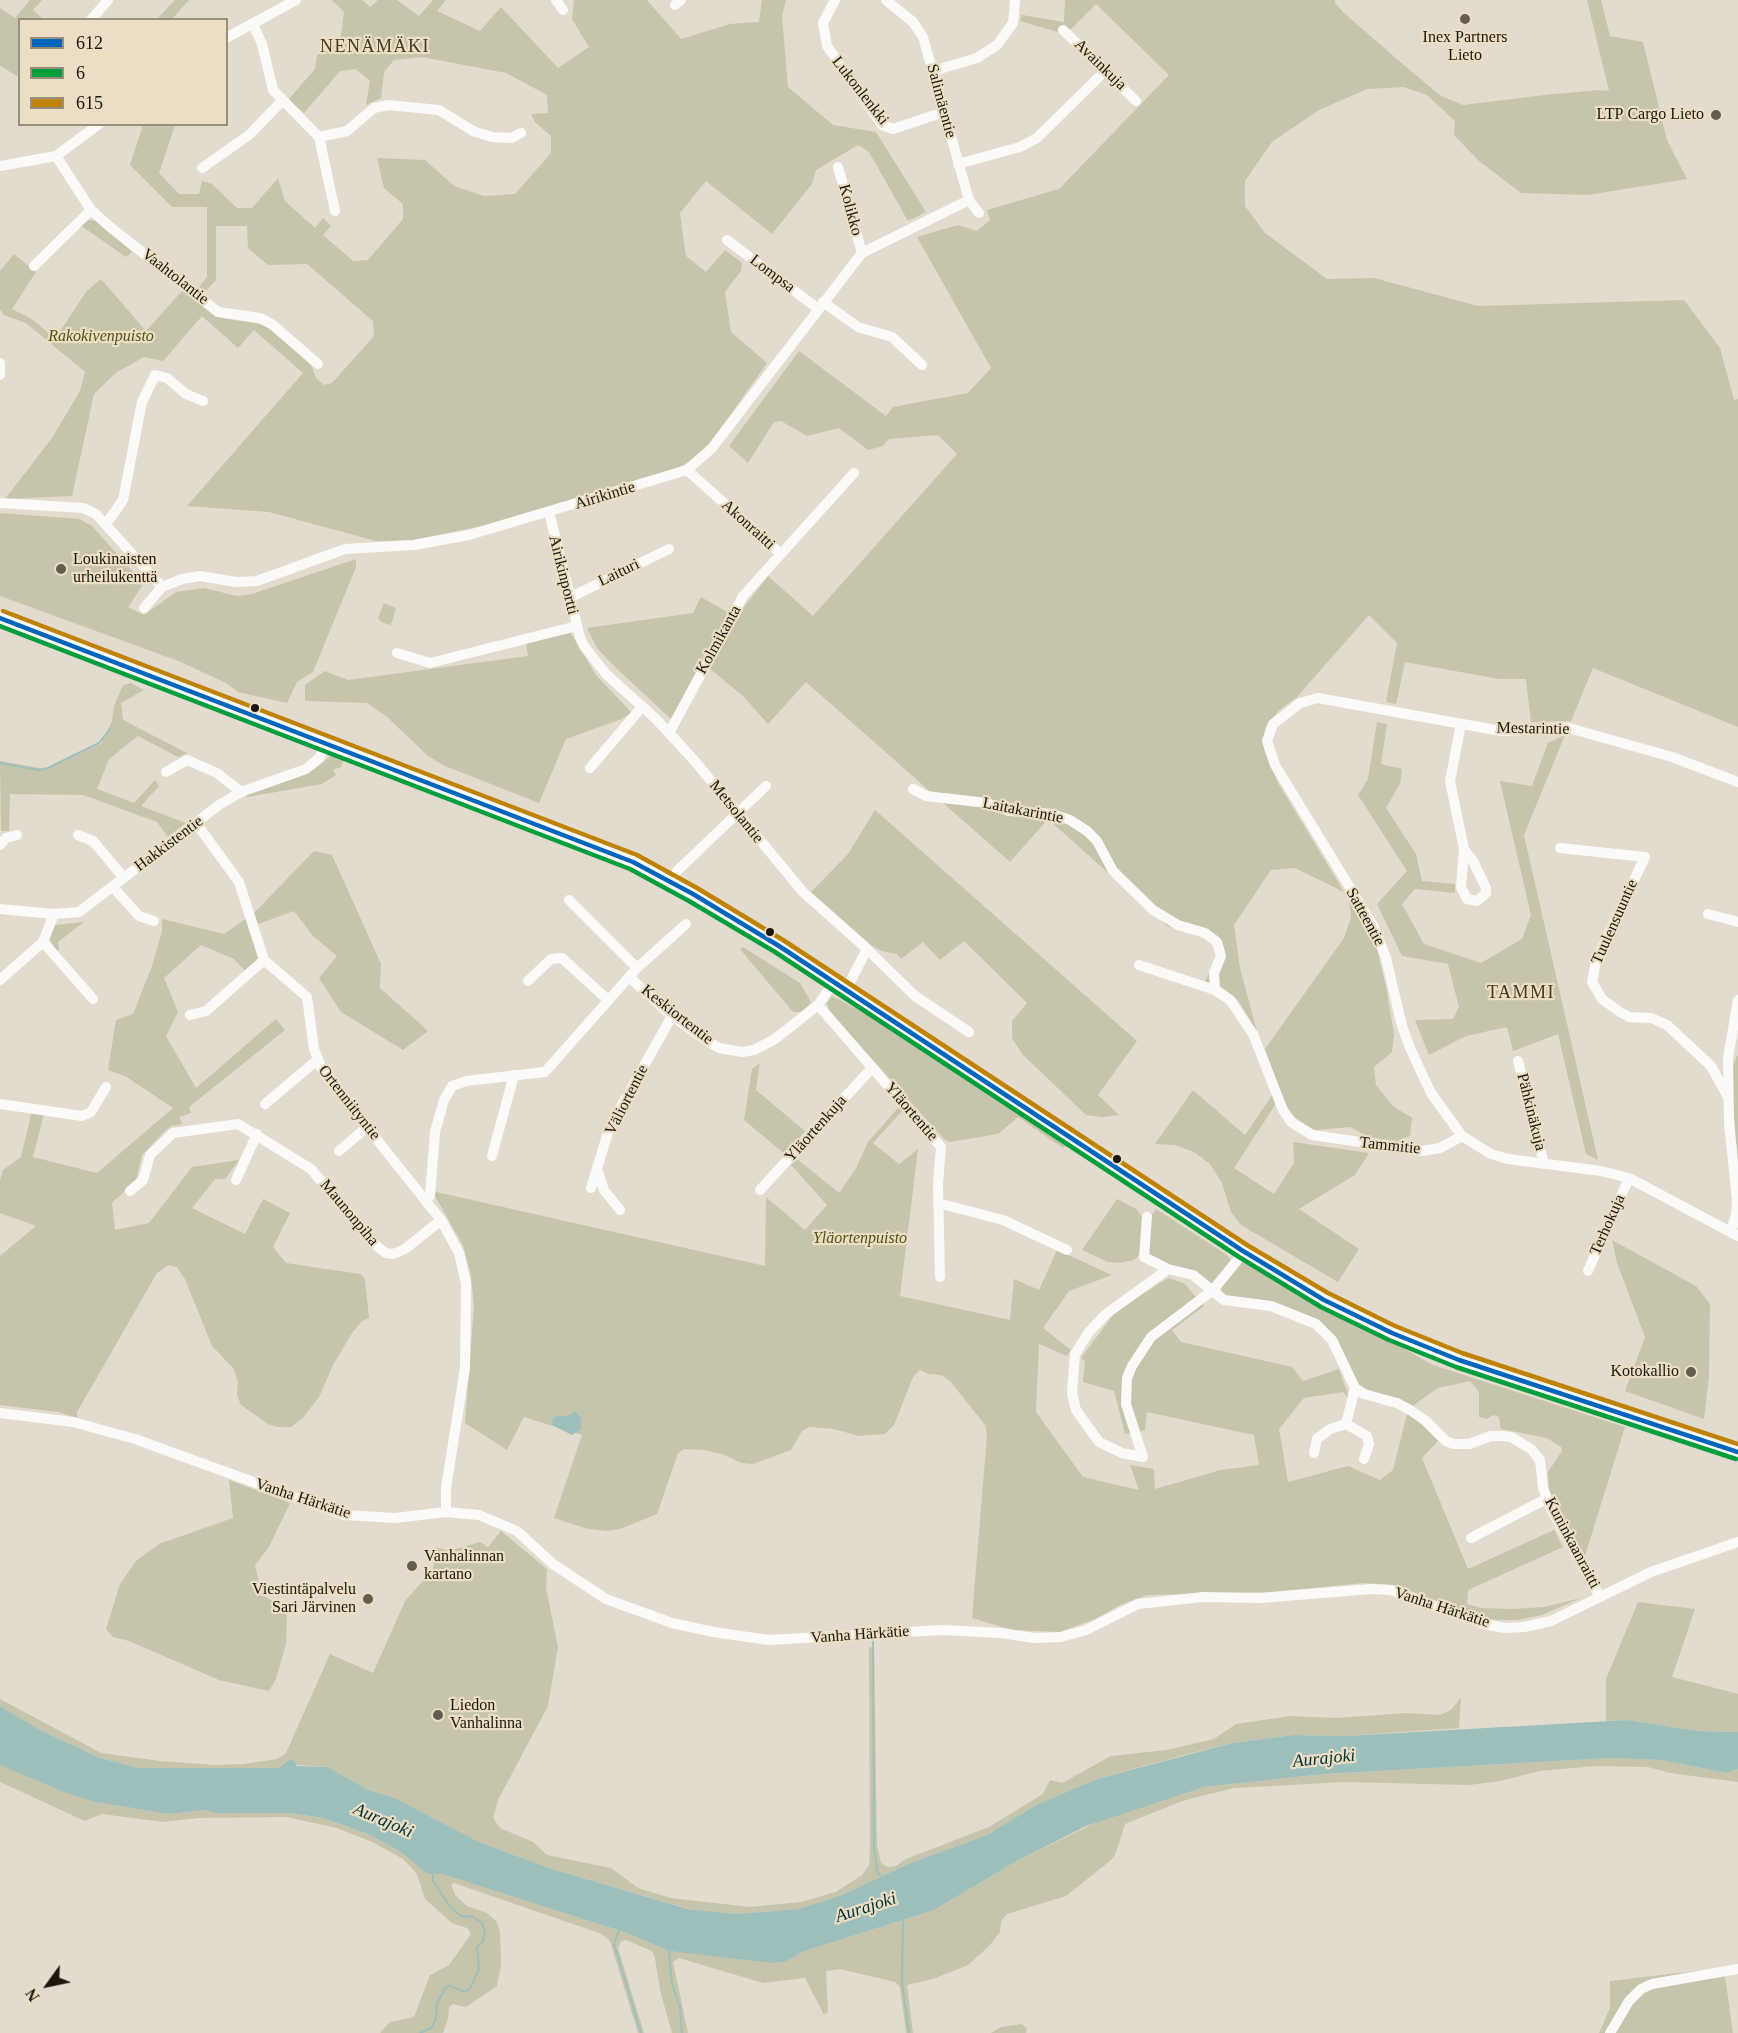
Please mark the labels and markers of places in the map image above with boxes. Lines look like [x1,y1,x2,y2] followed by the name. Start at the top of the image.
[1458,12,1472,26] marker: Inex Partners Lieto
[1423,28,1507,66] place label: Inex Partners Lieto
[1596,105,1704,125] place label: LTP Cargo Lieto
[1709,108,1723,122] marker: LTP Cargo Lieto
[73,550,157,588] place label: Loukinaisten urheilukenttä
[54,562,68,576] marker: Loukinaisten urheilukenttä
[249,702,261,714] unlabelled marker
[764,926,776,938] unlabelled marker
[1111,1153,1123,1165] unlabelled marker
[1611,1362,1679,1382] place label: Kotokallio
[1684,1365,1698,1379] marker: Kotokallio
[424,1547,504,1585] place label: Vanhalinnan kartano
[405,1559,419,1573] marker: Vanhalinnan kartano
[252,1580,356,1618] place label: Viestintäpalvelu Sari Järvinen
[361,1592,375,1606] marker: Viestintäpalvelu Sari Järvinen
[450,1696,522,1734] place label: Liedon Vanhalinna
[431,1708,445,1722] marker: Liedon Vanhalinna

